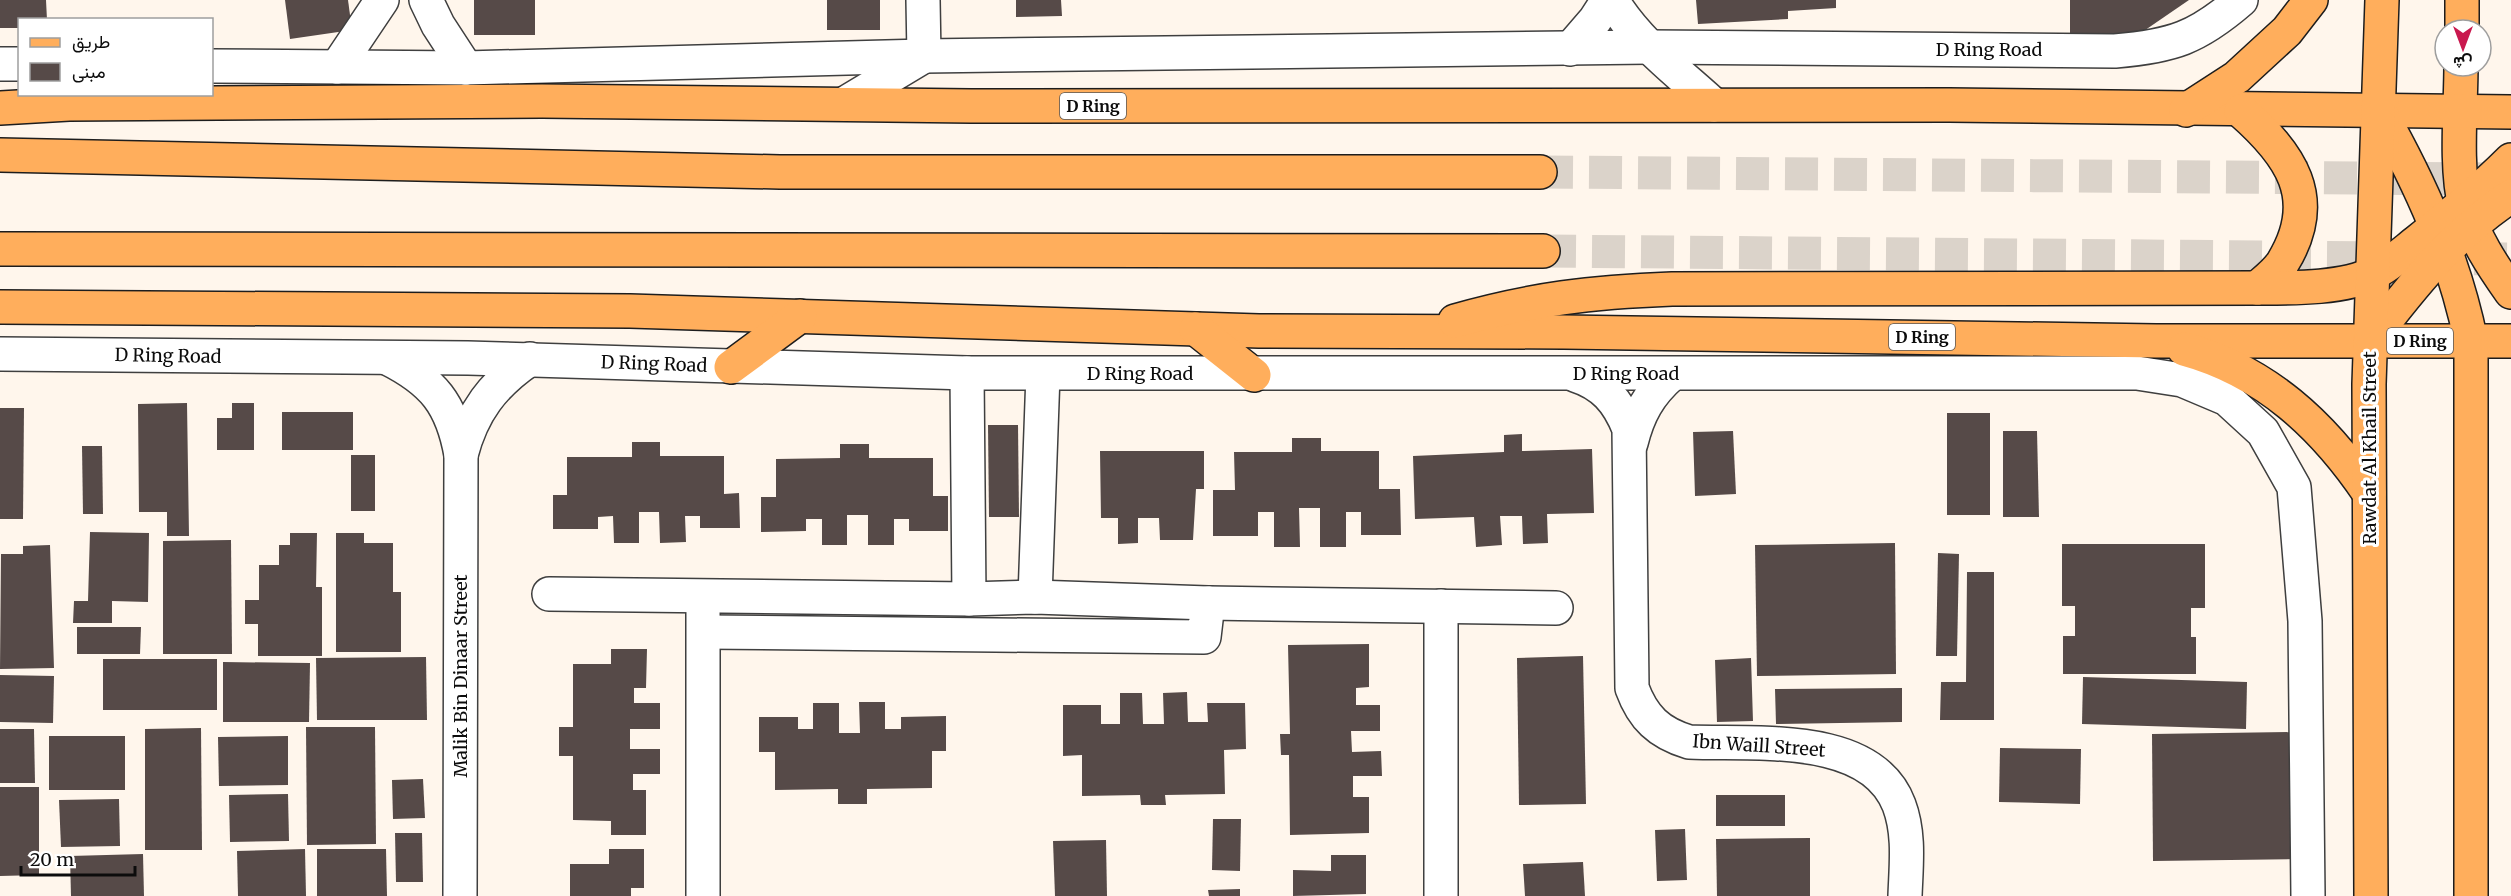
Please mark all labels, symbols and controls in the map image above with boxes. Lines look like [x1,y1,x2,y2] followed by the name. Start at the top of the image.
[18,18,213,96] legend
[2433,18,2493,78] north arrow
[72,30,110,53] text: طريق
[1936,38,2043,61] street label: D Ring Road
[2453,53,2473,73] text: ش
[72,60,106,83] text: مبنى
[1060,93,1126,119] road number: D Ring
[1889,324,1955,350] road number: D Ring
[2387,328,2453,354] road number: D Ring
[114,343,222,368] street label: D Ring Road
[600,350,708,377] street label: D Ring Road
[2358,351,2381,545] street label: Rawdat Al Khail Street
[1087,362,1194,385] street label: D Ring Road
[1573,362,1680,385] street label: D Ring Road
[449,574,472,778] street label: Malik Bin Dinaar Street
[1692,729,1826,762] street label: Ibn Waill Street
[21,839,135,877] scale bar
[30,848,74,871] text: 20 m

